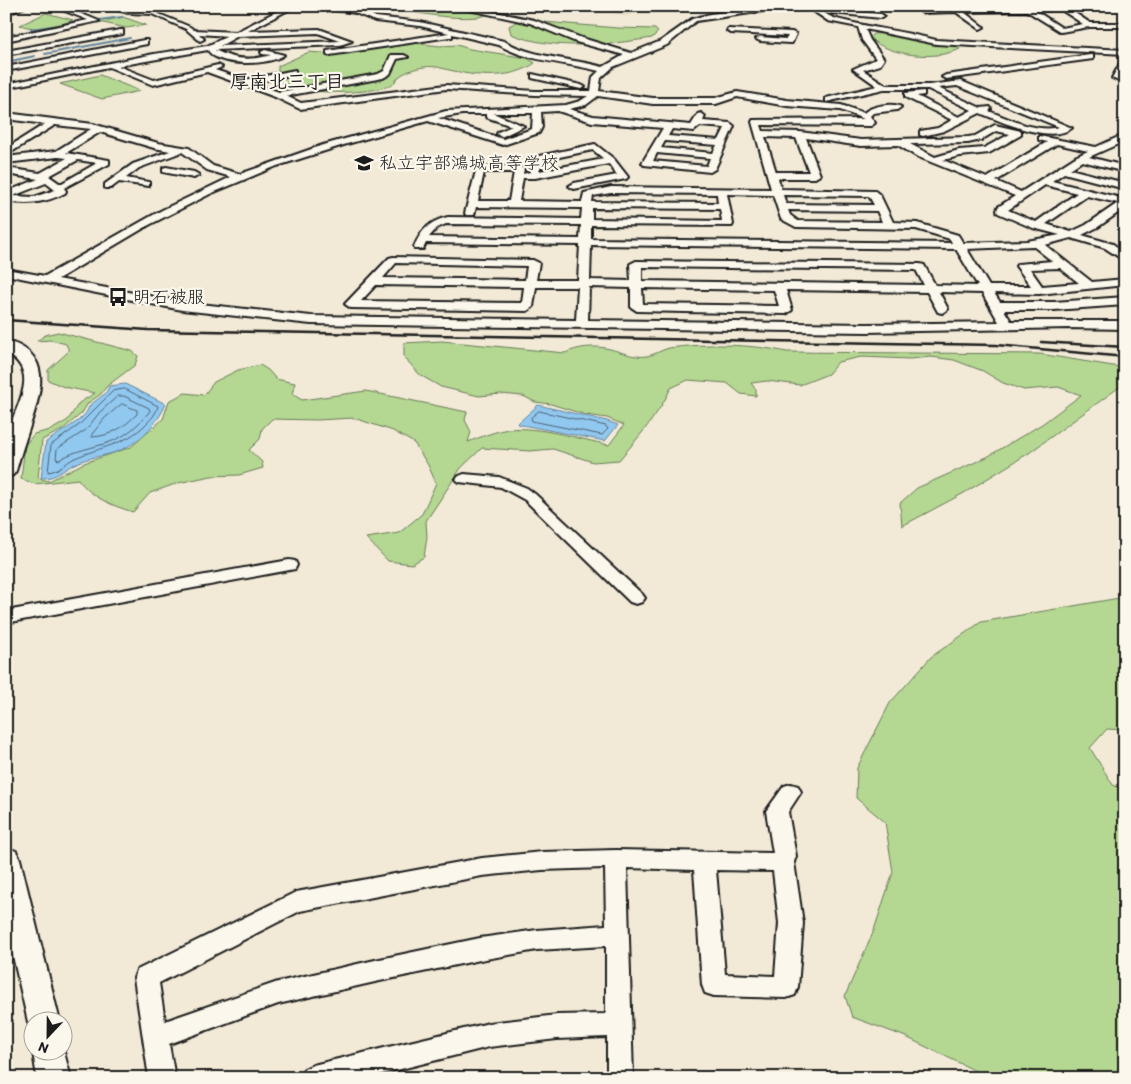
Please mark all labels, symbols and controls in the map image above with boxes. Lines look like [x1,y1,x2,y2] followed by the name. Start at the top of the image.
[230,70,344,93] district label: 厚南北三丁目
[353,152,375,174] school or university icon: 私立宇部鴻城高等学校
[379,152,559,174] place label: 私立宇部鴻城高等学校
[107,286,129,308] bus stop icon: 明石被服
[133,286,205,308] place label: 明石被服
[22,1012,72,1062] north arrow
[36,1038,51,1057] text: N

